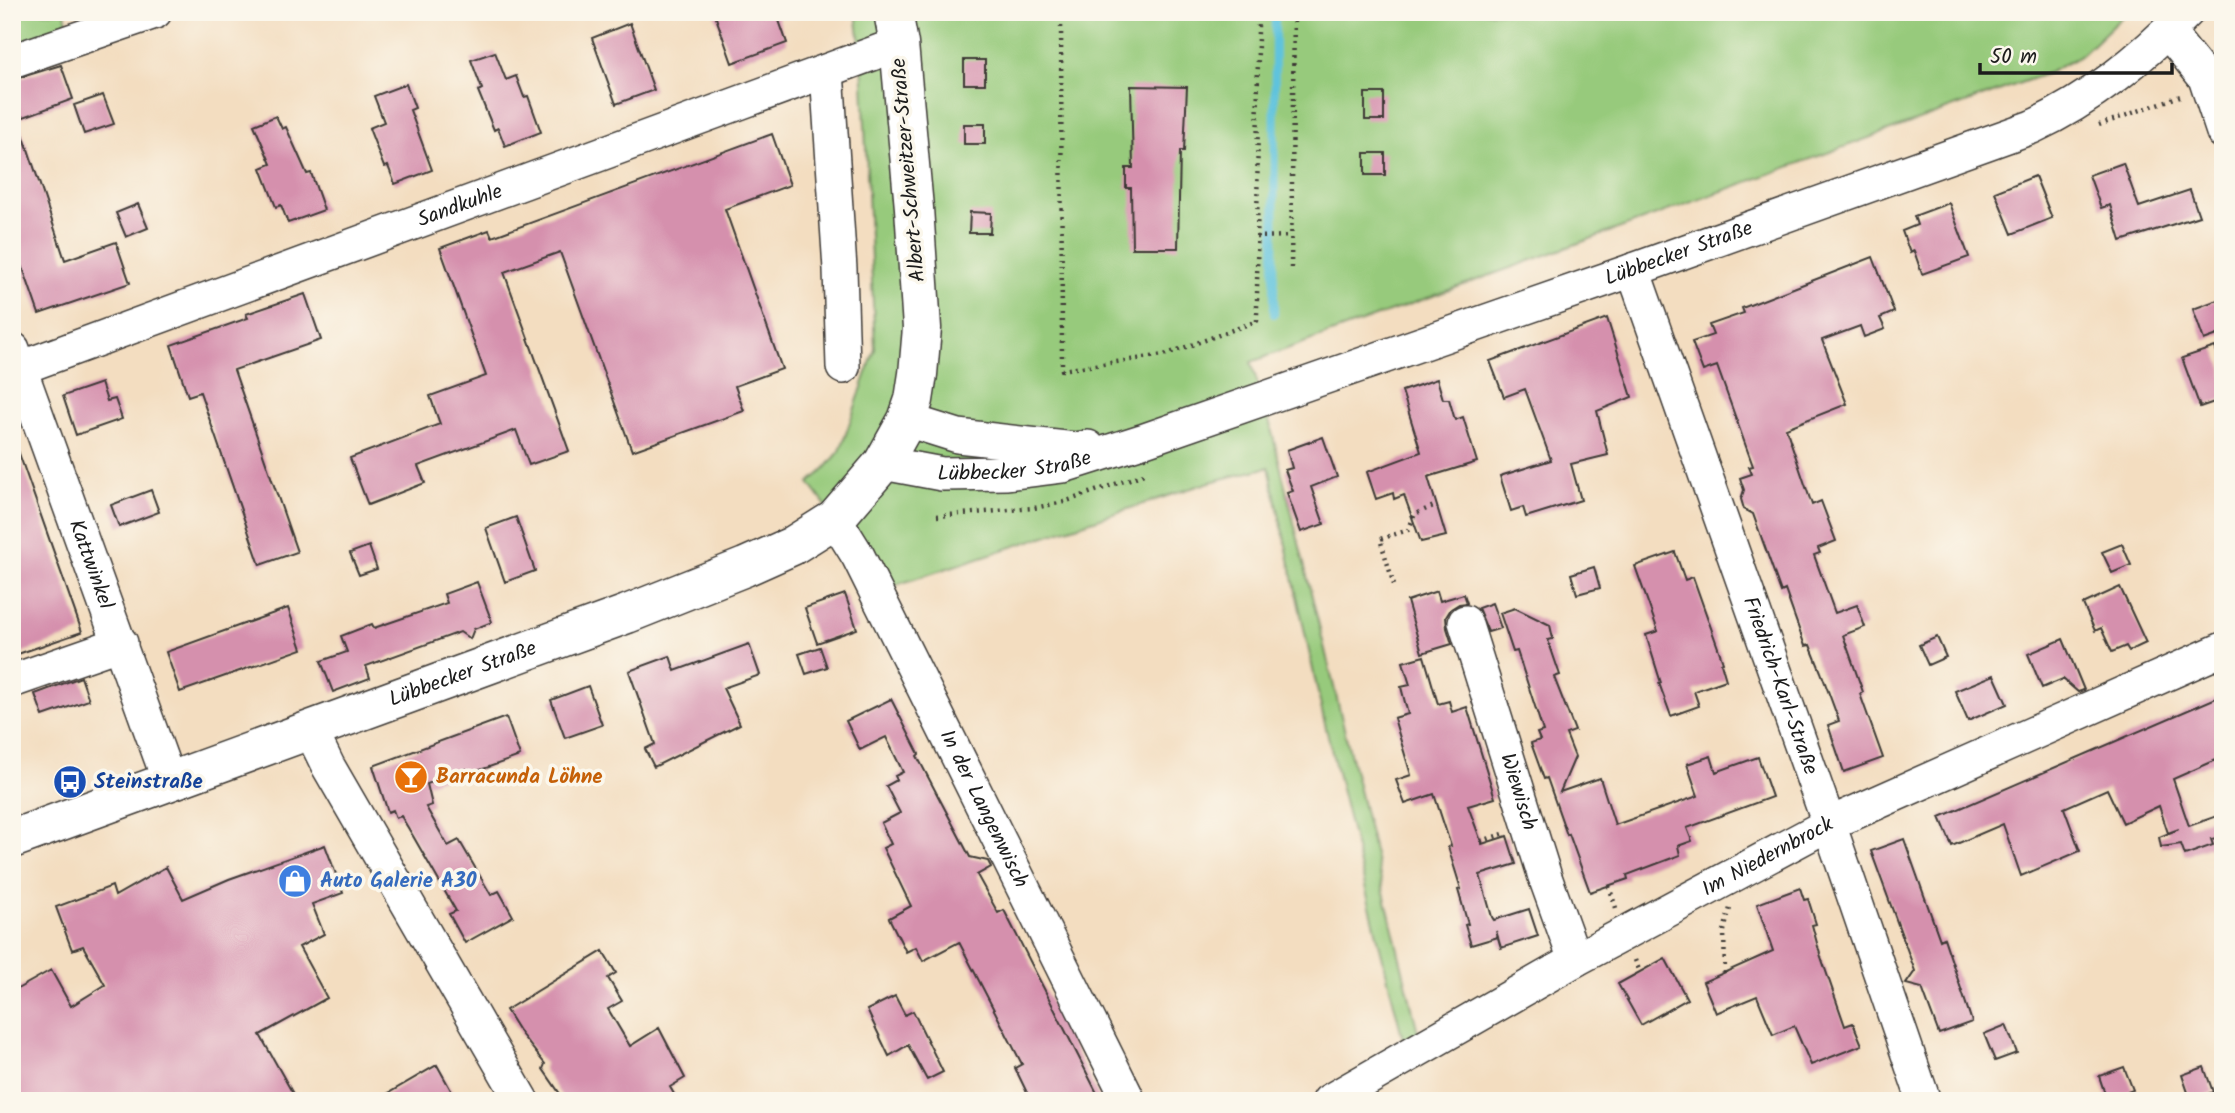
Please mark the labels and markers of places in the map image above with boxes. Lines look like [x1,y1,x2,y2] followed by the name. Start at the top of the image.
[392,758,430,796] bar icon: Barracunda Löhne
[436,761,603,794] place label: Barracunda Löhne
[51,763,89,801] bus stop icon: Steinstraße
[94,766,203,799] place label: Steinstraße
[276,862,314,900] shop icon: Auto Galerie A30
[320,865,477,898] place label: Auto Galerie A30

